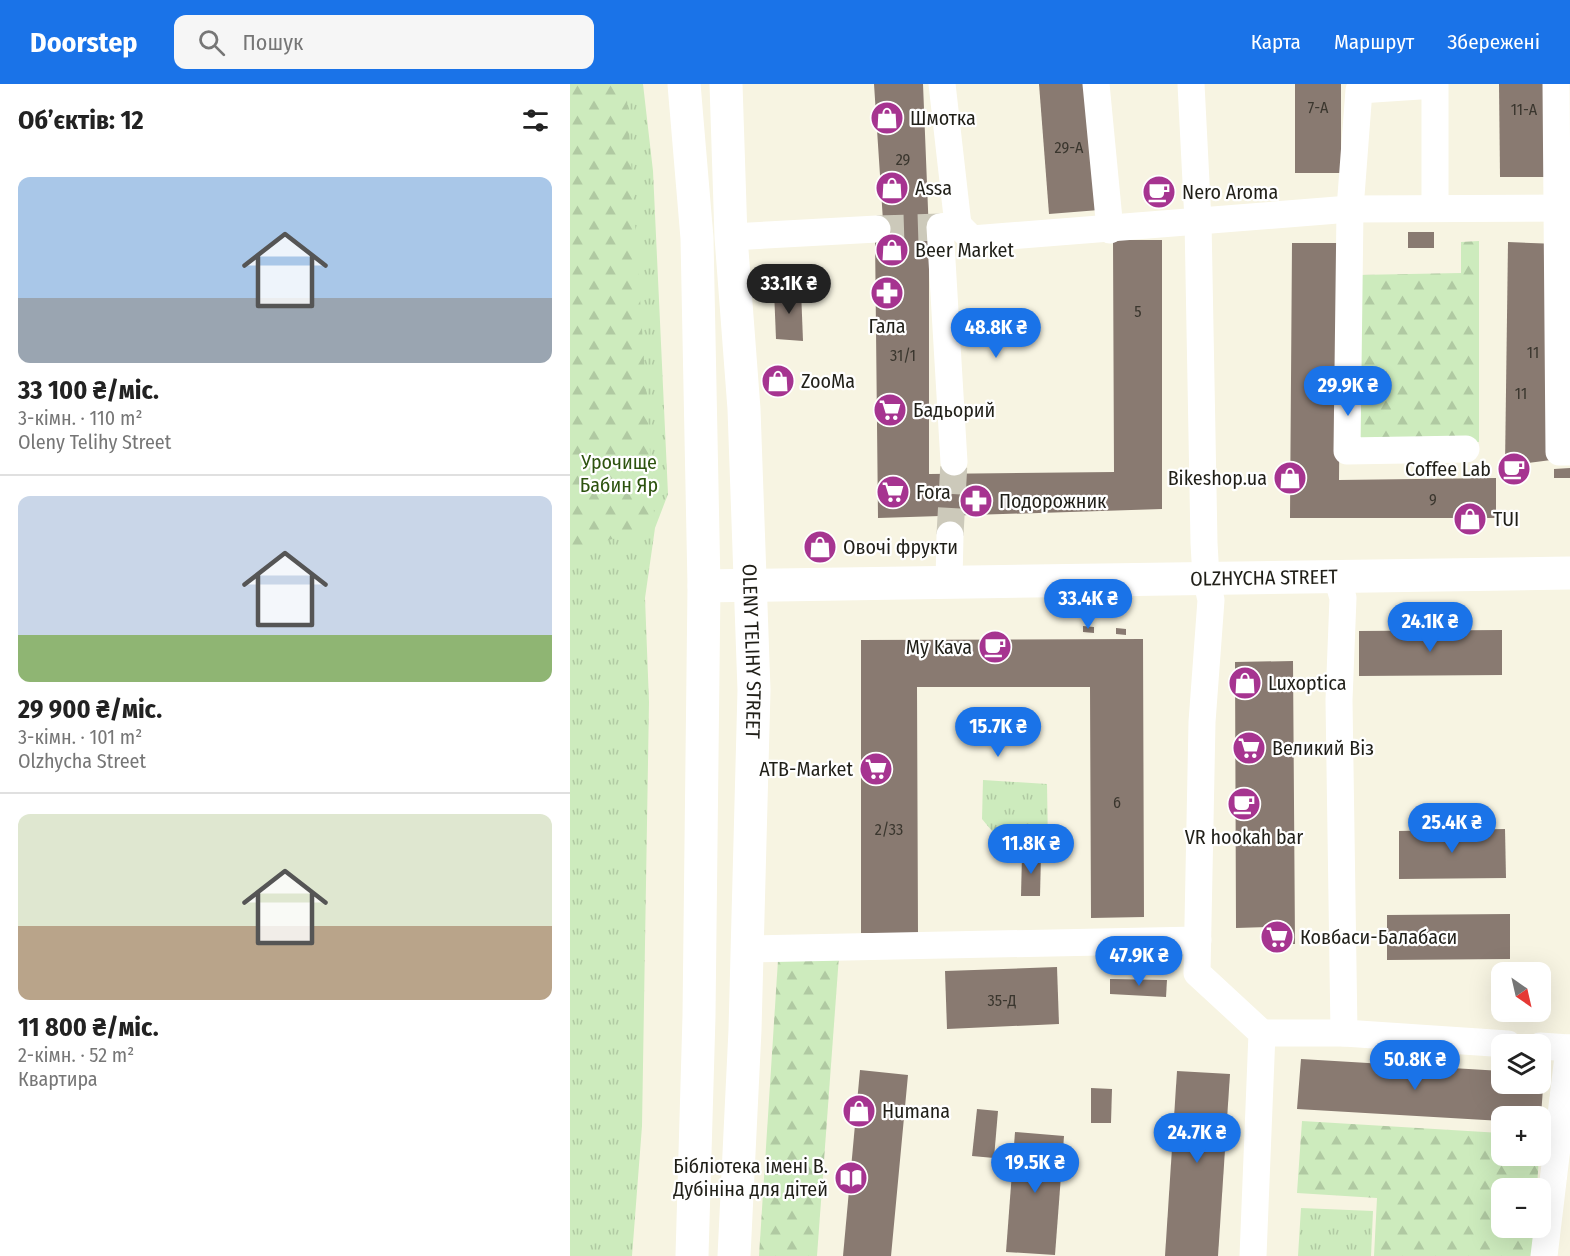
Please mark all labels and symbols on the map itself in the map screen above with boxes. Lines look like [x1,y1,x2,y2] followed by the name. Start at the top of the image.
[1308,98,1329,117] house number: 7-А
[869,100,905,136] shop icon: Шмотка
[1511,100,1538,119] house number: 11-А
[910,106,976,130] place label: Шмотка
[1055,138,1084,157] house number: 29-А
[896,150,911,169] house number: 29
[874,170,910,206] shop icon: Assa
[1141,174,1177,210] cafe icon: Nero Aroma
[915,176,952,200] place label: Assa
[1182,180,1278,204] place label: Nero Aroma
[874,232,910,268] shop icon: Beer Market
[915,238,1014,262] place label: Beer Market
[734,264,844,315] pin: 33.1K ₴
[869,275,905,311] pharmacy icon: Гала
[1134,302,1142,321] house number: 5
[941,308,1051,359] pin: 48.8K ₴
[868,314,906,338] place label: Гала
[1527,343,1539,362] house number: 11
[890,346,916,365] house number: 31/1
[760,363,796,399] shop icon: ZooMa
[1293,366,1403,417] pin: 29.9K ₴
[801,369,855,393] place label: ZooMa
[1515,384,1527,403] house number: 11
[872,392,908,428] supermarket icon: Бадьорий
[913,398,995,422] place label: Бадьорий
[580,450,658,497] park label: Урочище Бабин Яр
[1496,451,1532,487] cafe icon: Coffee Lab
[1405,457,1491,481] place label: Coffee Lab
[1272,460,1308,496] shop icon: Bikeshop.ua
[1168,466,1267,490] place label: Bikeshop.ua
[875,474,911,510] supermarket icon: Fora
[916,480,951,504] place label: Fora
[958,483,994,519] pharmacy icon: Подорожник
[999,489,1107,513] place label: Подорожник
[1429,490,1437,509] house number: 9
[1452,501,1488,537] shop icon: TUI
[1493,507,1519,531] place label: TUI
[802,529,838,565] shop icon: Овочі фрукти
[843,535,958,559] place label: Овочі фрукти
[738,563,766,740] street label: OLENY TELIHY STREET
[1190,564,1339,591] street label: OLZHYCHA STREET
[1033,579,1143,630] pin: 33.4K ₴
[1375,602,1485,653] pin: 24.1K ₴
[977,629,1013,665] cafe icon: My Kava
[906,635,972,659] place label: My Kava
[1227,665,1263,701] shop icon: Luxoptica
[1268,671,1347,695] place label: Luxoptica
[943,707,1053,758] pin: 15.7K ₴
[1231,730,1267,766] supermarket icon: Великий Віз
[1272,736,1374,760] place label: Великий Віз
[858,751,894,787] supermarket icon: ATB-Market
[759,757,853,781] place label: ATB-Market
[1226,786,1262,822] cafe icon: VR hookah bar
[1113,793,1121,812] house number: 6
[1397,803,1507,854] pin: 25.4K ₴
[875,820,903,839] house number: 2/33
[976,824,1086,875] pin: 11.8K ₴
[1185,825,1303,849] place label: VR hookah bar
[1259,919,1295,955] supermarket icon: Ковбаси-Балабаси
[1300,925,1457,949] place label: Ковбаси-Балабаси
[1084,936,1194,987] pin: 47.9K ₴
[1491,962,1551,1022] north arrow
[988,991,1017,1010] house number: 35-Д
[1360,1040,1470,1091] pin: 50.8K ₴
[841,1093,877,1129] shop icon: Humana
[882,1099,950,1123] place label: Humana
[1142,1113,1252,1164] pin: 24.7K ₴
[980,1143,1090,1194] pin: 19.5K ₴
[672,1154,828,1201] place label: Бібліотека імені В. Дубініна для дітей
[833,1160,869,1196] library icon: Бібліотека імені В. Дубініна для дітей

